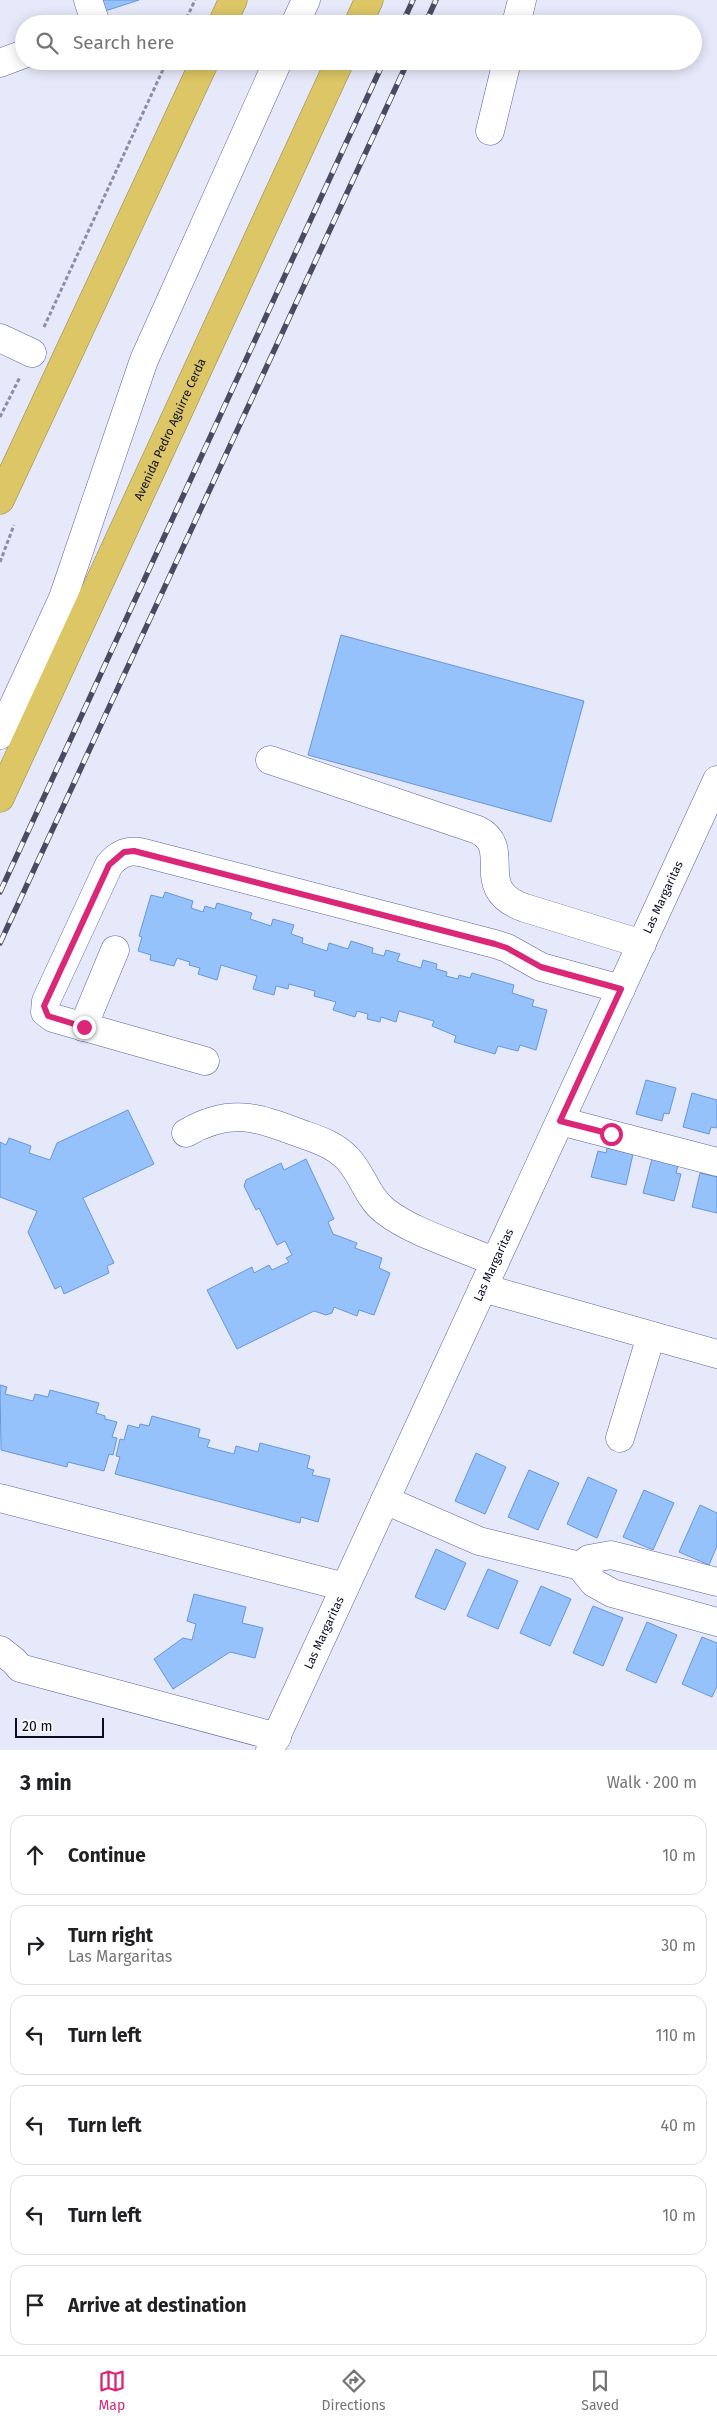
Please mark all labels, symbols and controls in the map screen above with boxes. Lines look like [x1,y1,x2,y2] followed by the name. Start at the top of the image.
[15,15,702,70] search box
[33,29,61,57] icon: search
[73,31,174,54] text: Search here
[131,356,209,502] street label: Avenida Pedro Aguirre Cerda
[640,858,686,936] street label: Las Margaritas
[73,1016,96,1039] route end
[600,1123,623,1146] route start
[471,1226,516,1303] street label: Las Margaritas
[301,1594,347,1671] street label: Las Margaritas
[15,1715,104,1738] scale bar
[22,1718,52,1735] text: 20 m
[20,1770,72,1796] text: 3 min
[607,1773,697,1792] text: Walk · 200 m
[21,1841,49,1869] icon: ahead
[68,1844,146,1867] text: Continue
[662,1846,696,1865] text: 10 m
[68,1924,153,1947] text: Turn right
[21,1931,49,1959] icon: right
[661,1936,696,1955] text: 30 m
[68,1947,172,1966] text: Las Margaritas
[21,2021,49,2049] icon: left
[68,2024,142,2047] text: Turn left
[655,2026,696,2045] text: 110 m
[21,2111,49,2139] icon: left
[68,2114,142,2137] text: Turn left
[661,2116,696,2135] text: 40 m
[21,2201,49,2229] icon: left
[68,2204,142,2227] text: Turn left
[662,2206,696,2225] text: 10 m
[21,2291,49,2319] icon: arrive
[68,2294,247,2317] text: Arrive at destination
[98,2367,126,2414] tab: Map
[321,2367,386,2414] tab: Directions
[581,2367,619,2414] tab: Saved

